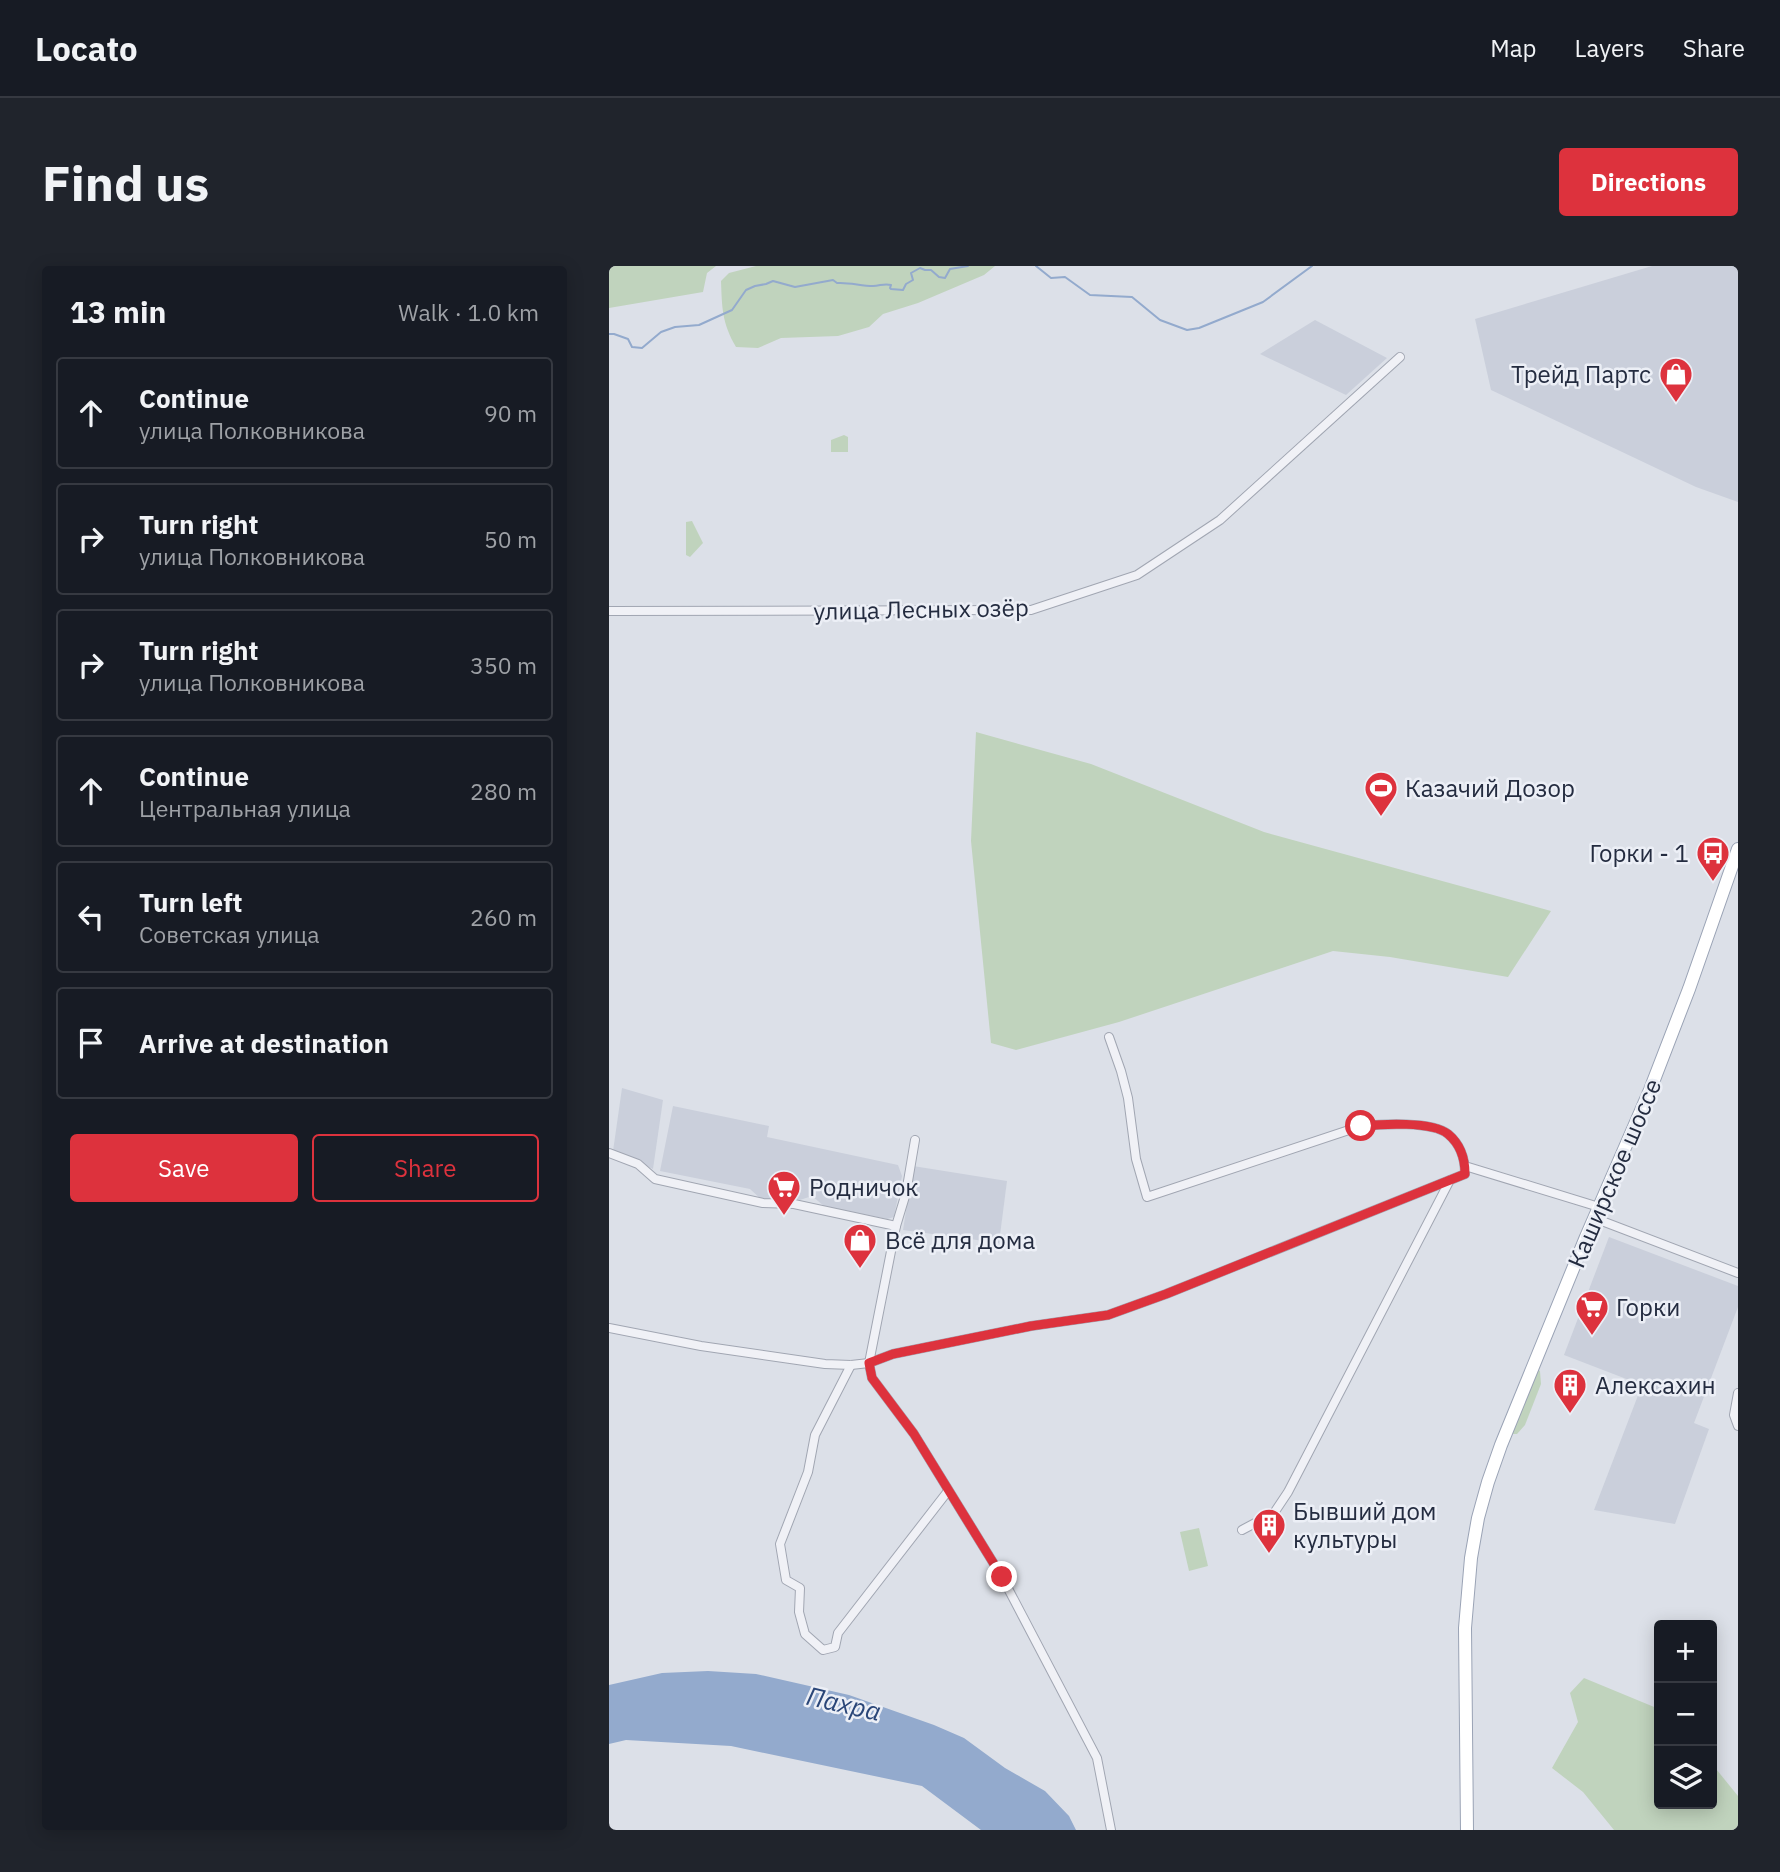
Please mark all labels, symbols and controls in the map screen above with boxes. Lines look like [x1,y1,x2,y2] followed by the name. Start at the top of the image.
[35,27,138,70] text: Locato
[1490,32,1537,64] text: Map
[1575,32,1645,64] text: Layers
[1683,32,1745,64] text: Share
[1559,148,1738,216] button: Directions
[42,151,209,214] text: Find us
[70,292,166,331] text: 13 min
[398,297,539,327] text: Walk · 1.0 km
[1657,355,1695,404] shop icon: Трейд Партс
[1511,358,1651,390] place label: Трейд Партс
[139,381,249,415] text: Continue
[72,394,110,432] icon: ahead
[484,398,537,428] text: 90 m
[139,415,365,445] text: улица Полковникова
[139,507,258,541] text: Turn right
[72,520,110,558] icon: right
[484,524,537,554] text: 50 m
[139,541,365,571] text: улица Полковникова
[813,591,1029,627] street label: улица Лесных озёр
[139,633,258,667] text: Turn right
[72,646,110,684] icon: right
[470,650,537,680] text: 350 m
[139,667,365,697] text: улица Полковникова
[139,759,249,793] text: Continue
[1362,769,1400,818] sports icon: Казачий Дозор
[72,772,110,810] icon: ahead
[1405,772,1575,804] place label: Казачий Дозор
[470,776,537,806] text: 280 m
[139,793,351,823] text: Центральная улица
[1694,834,1732,883] bus stop icon: Горки - 1
[1589,837,1689,869] place label: Горки - 1
[139,885,242,919] text: Turn left
[72,898,110,936] icon: left
[470,902,537,932] text: 260 m
[139,919,320,949] text: Советская улица
[72,1024,110,1062] icon: arrive
[139,1026,389,1060] text: Arrive at destination
[1560,1074,1668,1272] street label: Каширское шоссе
[1345,1110,1376,1141] route start
[70,1134,298,1202] button: Save
[312,1134,539,1202] button: Share
[765,1168,803,1217] supermarket icon: Родничок
[809,1171,919,1203] place label: Родничок
[841,1221,879,1270] shop icon: Всё для дома
[885,1224,1035,1256] place label: Всё для дома
[1573,1288,1611,1337] supermarket icon: Горки
[1616,1291,1680,1323] place label: Горки
[1551,1366,1589,1415] building icon: Алексахин
[1595,1369,1716,1401] place label: Алексахин
[1293,1495,1437,1555] place label: Бывший дом культуры
[1250,1506,1288,1555] building icon: Бывший дом культуры
[986,1561,1017,1592] route end
[1654,1620,1717,1809] map controls
[1654,1620,1717,1683] button: +
[803,1678,885,1728] water label: Пахра
[1654,1683,1717,1746] button: −
[1654,1746,1717,1809] button: layers

